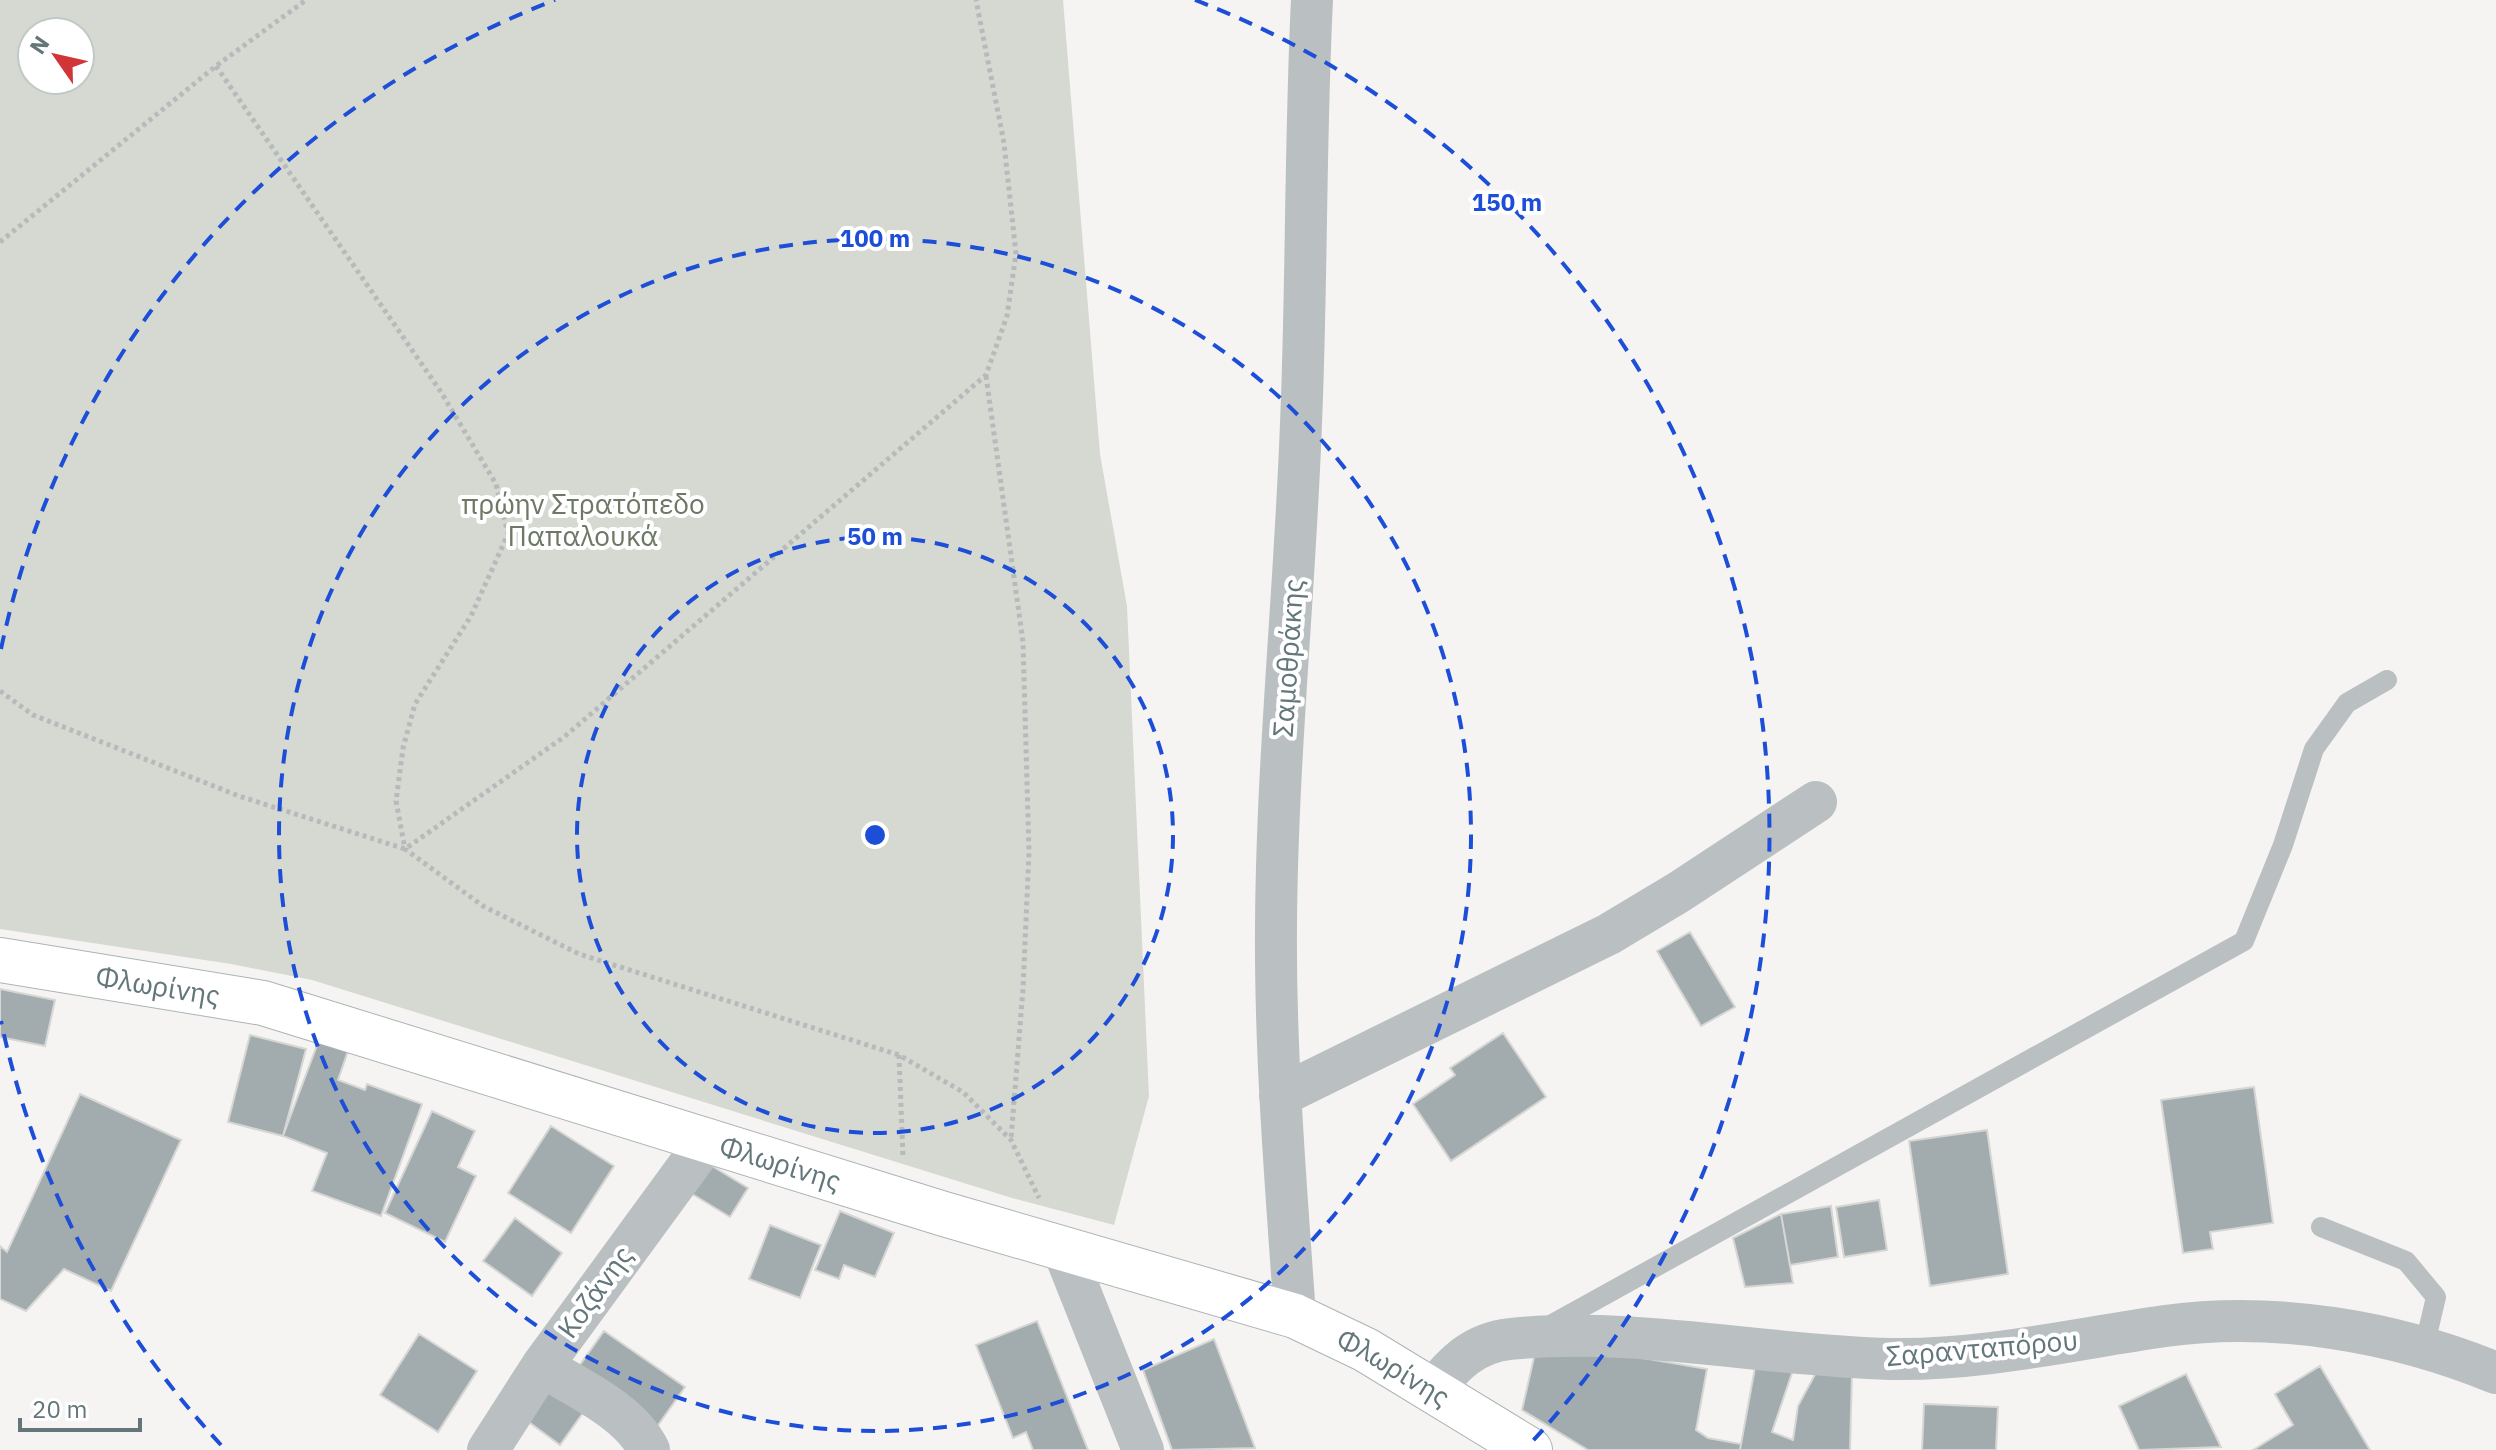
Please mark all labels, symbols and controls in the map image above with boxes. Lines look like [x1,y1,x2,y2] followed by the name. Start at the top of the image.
[16,16,96,96] north arrow
[23,30,55,59] text: N
[1472,186,1542,218] text: 150 m
[840,222,910,254] text: 100 m
[461,485,705,554] park label: πρώην Στρατόπεδο Παπαλουκά
[847,520,903,552] text: 50 m
[1264,578,1311,738] street label: Σαμοθράκης
[861,821,889,849] centre of rings
[93,957,223,1014] street label: Φλωρίνης
[715,1127,846,1199] street label: Φλωρίνης
[549,1238,641,1345] street label: Κοζάνης
[1331,1320,1457,1415] street label: Φλωρίνης
[1884,1321,2080,1374] street label: Σαρανταπόρου
[20,1382,140,1432] scale bar
[32,1393,87,1425] text: 20 m

